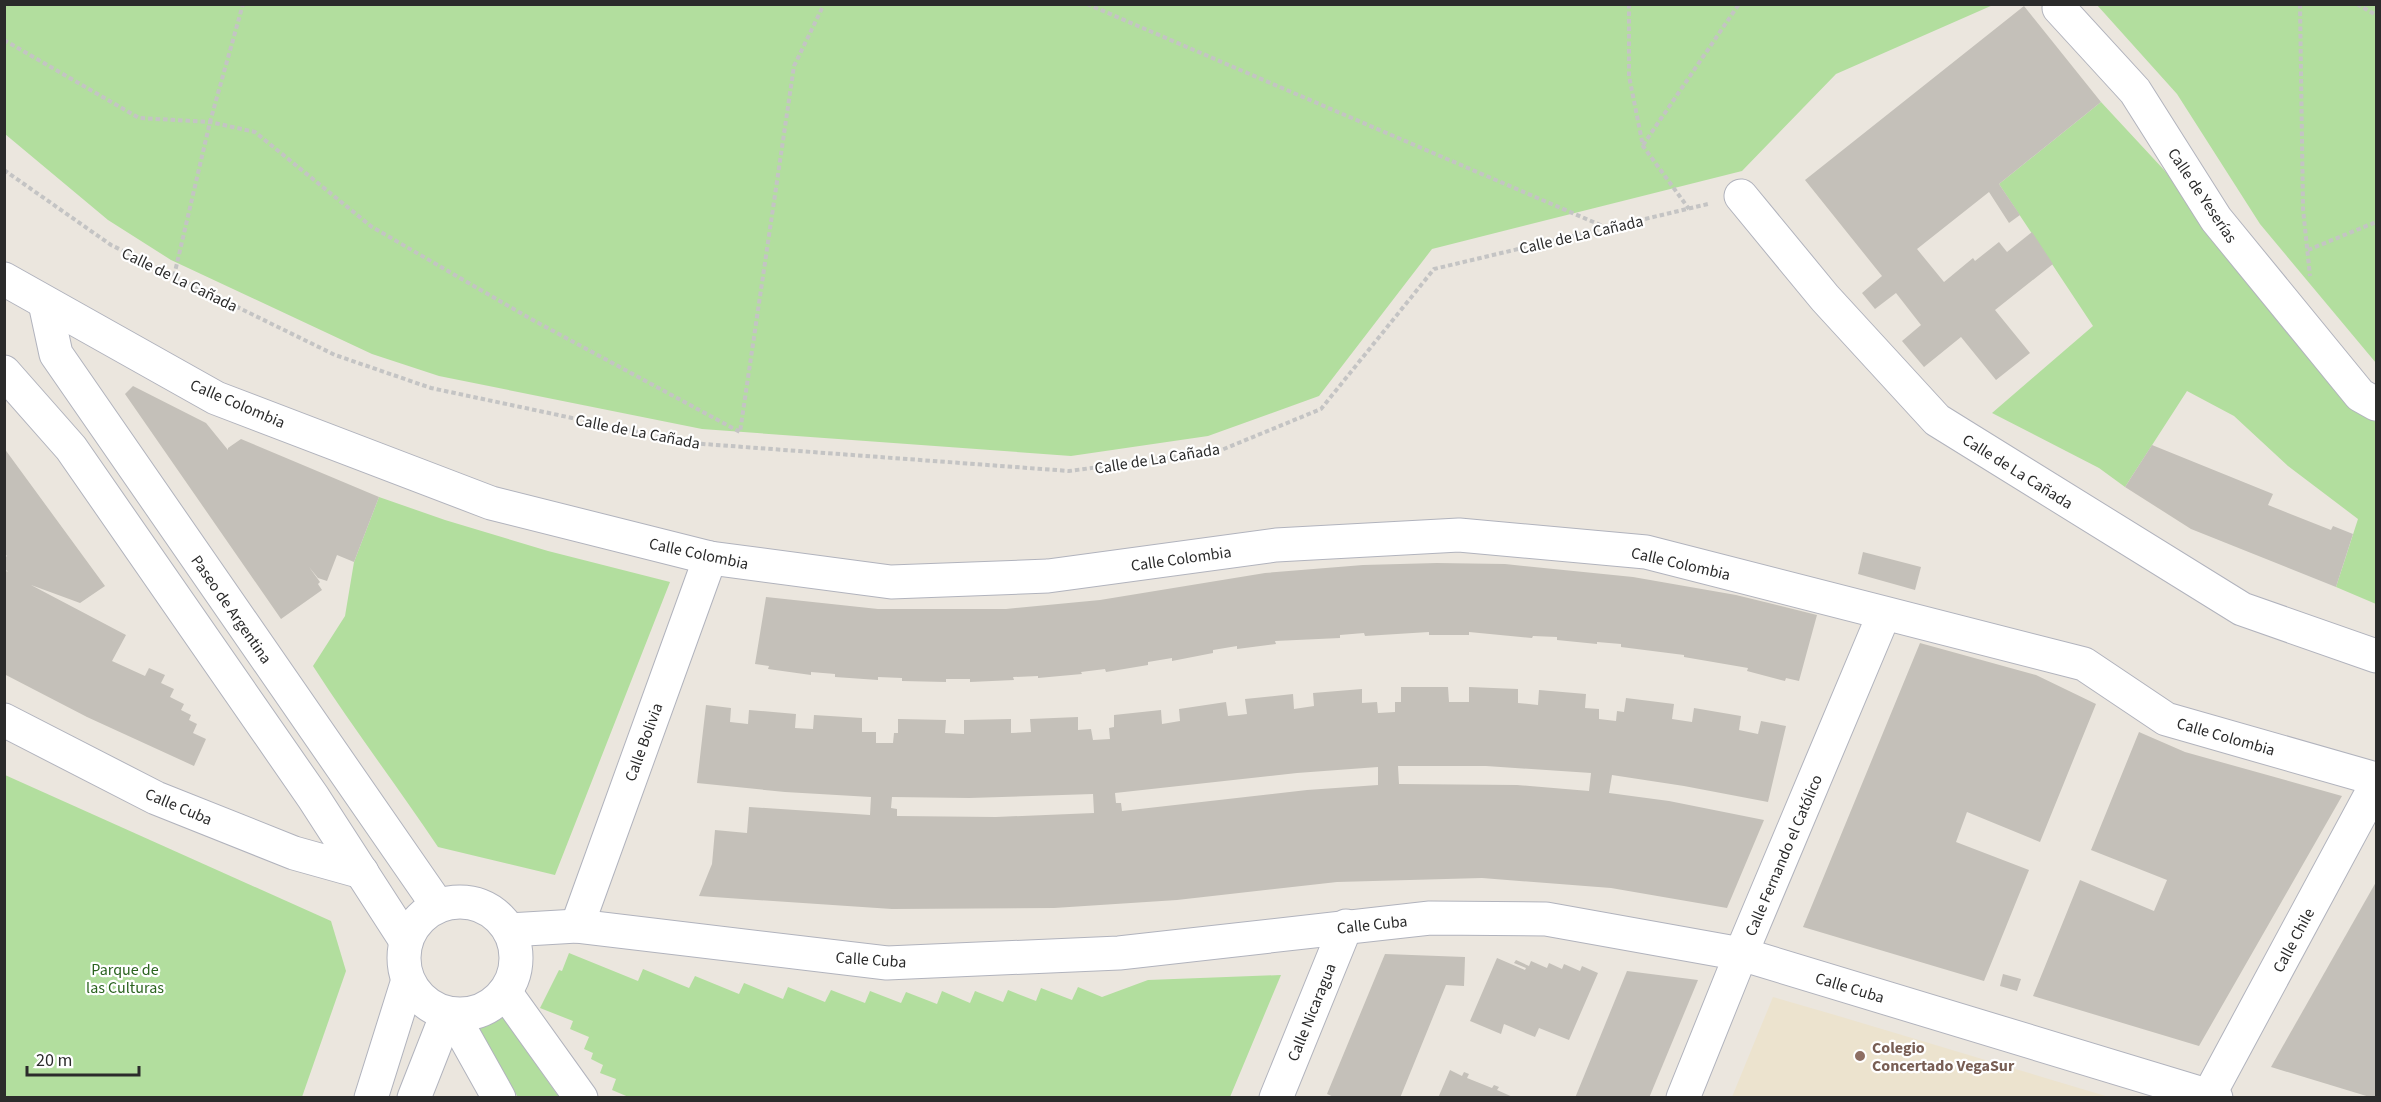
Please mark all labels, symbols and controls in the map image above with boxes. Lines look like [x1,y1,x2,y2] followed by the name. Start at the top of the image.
[2162,144,2242,248] street label: Calle de Yeserías
[1517,210,1645,260] street label: Calle de La Cañada
[118,242,241,318] street label: Calle de La Cañada
[187,374,288,434] street label: Calle Colombia
[574,409,702,455] street label: Calle de La Cañada
[1958,429,2077,515] street label: Calle de La Cañada
[1093,438,1221,480] street label: Calle de La Cañada
[647,533,751,575] street label: Calle Colombia
[1130,541,1233,577] street label: Calle Colombia
[1629,542,1733,586] street label: Calle Colombia
[186,551,277,668] street label: Paseo de Argentina
[620,700,668,785] street label: Calle Bolivia
[2174,712,2277,761] street label: Calle Colombia
[1740,771,1828,940] street label: Calle Fernando el Católico
[142,783,216,831] street label: Calle Cuba
[2268,904,2320,977] street label: Calle Chile
[1336,910,1408,940] street label: Calle Cuba
[835,947,907,973] street label: Calle Cuba
[86,959,164,999] park label: Parque de las Culturas
[1282,960,1342,1065] street label: Calle Nicaragua
[1813,967,1887,1009] street label: Calle Cuba
[1872,1037,2015,1077] place label: Colegio Concertado VegaSur
[27,1039,140,1077] scale bar
[36,1048,72,1073] text: 20 m
[1853,1049,1867,1063] marker: Colegio Concertado VegaSur

